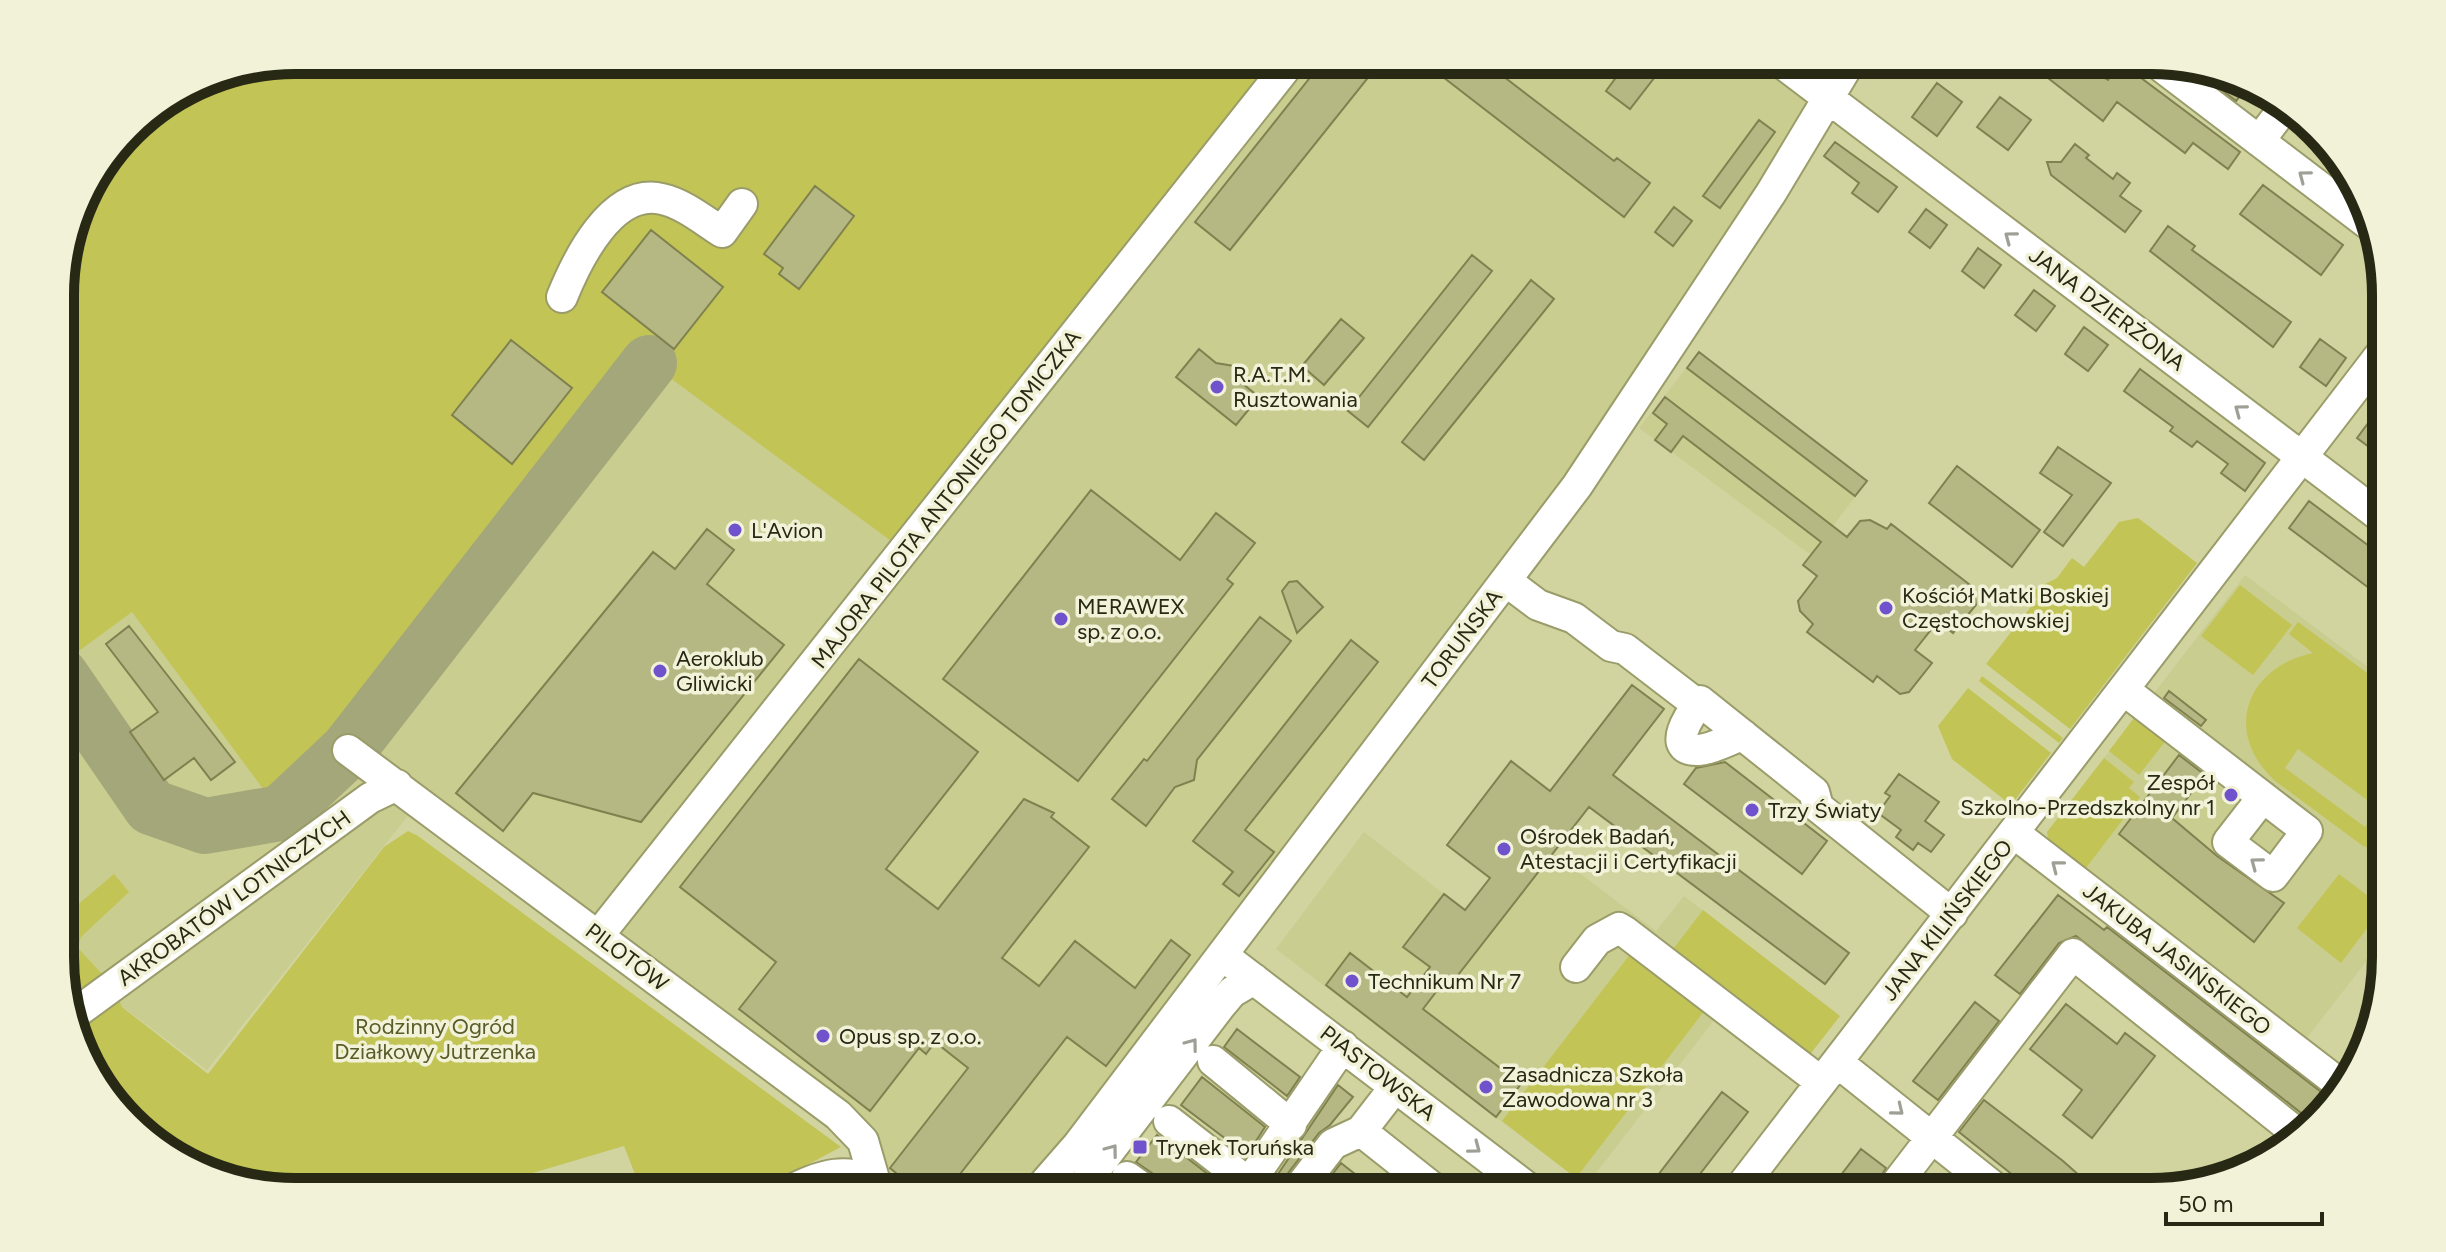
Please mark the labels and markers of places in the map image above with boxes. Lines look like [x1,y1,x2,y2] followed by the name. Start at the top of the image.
[1233,361,1358,413] place label: R.A.T.M. Rusztowania
[1208,378,1226,396] marker: R.A.T.M. Rusztowania
[751,517,823,544] place label: L'Avion
[726,521,744,539] marker: L'Avion
[1902,582,2109,634] place label: Kościół Matki Boskiej Częstochowskiej
[1077,593,1185,645] place label: MERAWEX sp. z o.o.
[1877,599,1895,617] marker: Kościół Matki Boskiej Częstochowskiej
[1052,610,1070,628] marker: MERAWEX sp. z o.o.
[676,645,764,697] place label: Aeroklub Gliwicki
[651,662,669,680] marker: Aeroklub Gliwicki
[1960,769,2215,821] place label: Zespół Szkolno-Przedszkolny nr 1
[2222,786,2240,804] marker: Zespół Szkolno-Przedszkolny nr 1
[1768,797,1882,824] place label: Trzy Światy
[1743,801,1761,819] marker: Trzy Światy
[1520,823,1737,875] place label: Ośrodek Badań, Atestacji i Certyfikacji
[1495,840,1513,858] marker: Ośrodek Badań, Atestacji i Certyfikacji
[1368,968,1521,995] place label: Technikum Nr 7
[1343,972,1361,990] marker: Technikum Nr 7
[839,1023,981,1050] place label: Opus sp. z o.o.
[814,1027,832,1045] marker: Opus sp. z o.o.
[1502,1061,1683,1113] place label: Zasadnicza Szkoła Zawodowa nr 3
[1477,1078,1495,1096] marker: Zasadnicza Szkoła Zawodowa nr 3
[1156,1134,1314,1161] place label: Trynek Toruńska
[1131,1138,1149,1156] marker: Trynek Toruńska

